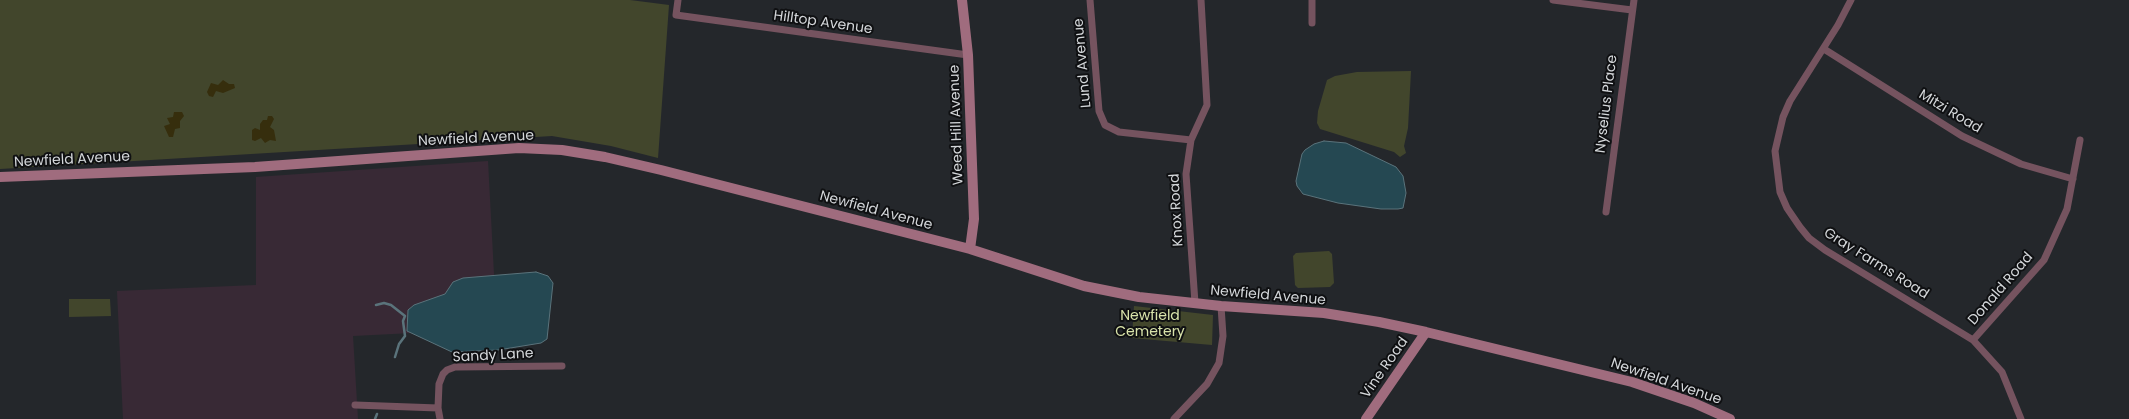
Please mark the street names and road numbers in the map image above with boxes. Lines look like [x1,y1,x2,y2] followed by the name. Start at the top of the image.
[772,8,874,38] street label: Hilltop Avenue
[1071,18,1095,108] street label: Lund Avenue
[1593,54,1621,154] street label: Nyselius Place
[947,64,967,186] street label: Weed Hill Avenue
[1915,87,1985,137] street label: Mitzi Road
[418,128,534,150] street label: Newfield Avenue
[14,149,130,171] street label: Newfield Avenue
[1167,173,1187,247] street label: Knox Road
[818,188,934,234] street label: Newfield Avenue
[1820,225,1932,303] street label: Gray Farms Road
[1965,249,2037,329] street label: Donald Road
[1210,283,1326,309] street label: Newfield Avenue
[1358,334,1412,402] street label: Vine Road
[452,345,534,367] street label: Sandy Lane
[1608,355,1724,409] street label: Newfield Avenue

